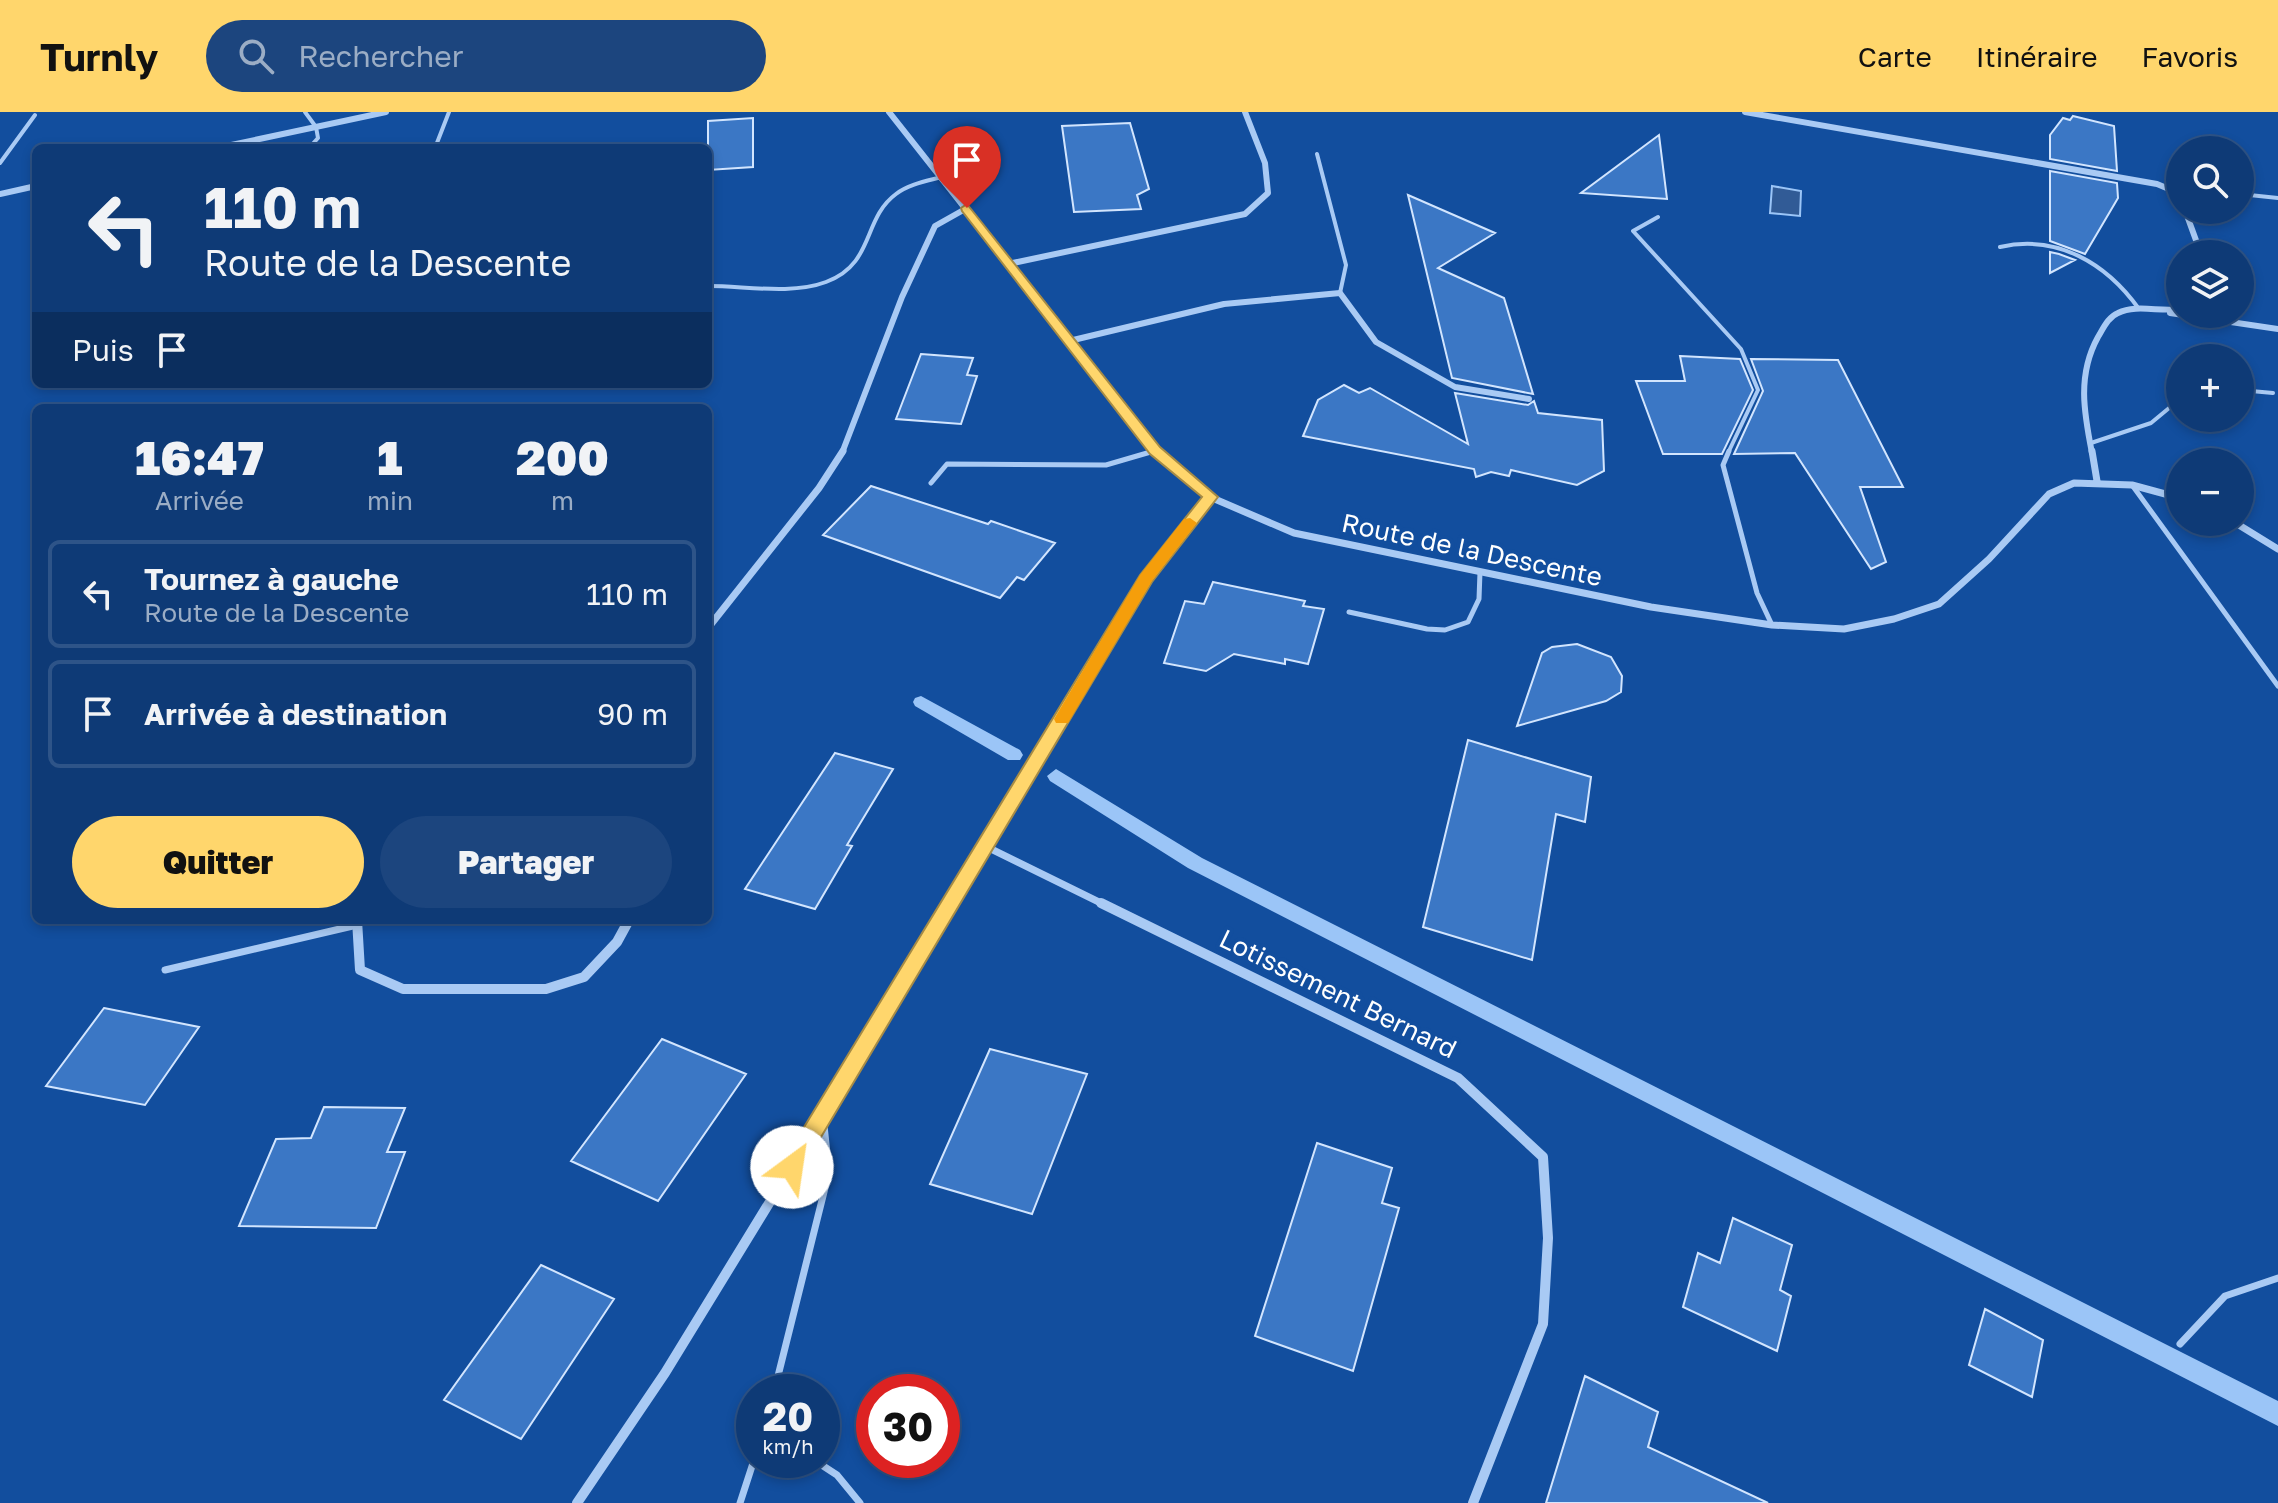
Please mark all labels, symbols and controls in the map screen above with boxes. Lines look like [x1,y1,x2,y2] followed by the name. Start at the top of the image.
[206,20,766,92] search box
[40,34,158,79] text: Turnly
[234,34,278,78] icon: search
[298,38,463,74] text: Rechercher
[1858,40,1932,73] text: Carte
[1976,40,2097,73] text: Itinéraire
[2141,40,2238,73] text: Favoris
[933,126,1001,208] pin
[2166,136,2254,536] map controls
[2166,136,2254,224] button: search
[945,138,989,182] icon: arrive
[204,173,361,240] text: 110 m
[72,176,176,280] icon: left
[2166,240,2254,328] button: layers
[204,241,571,284] text: Route de la Descente
[150,328,194,372] icon: arrive
[72,332,134,368] text: Puis
[2166,344,2254,432] button: +
[135,428,264,486] text: 16:47
[377,428,403,486] text: 1
[516,428,609,486] text: 200
[2166,448,2254,536] button: −
[155,485,244,516] text: Arrivée
[367,485,413,516] text: min
[551,485,574,516] text: m
[1339,507,1605,592] street label: Route de la Descente
[144,561,399,597] text: Tournez à gauche
[76,572,120,616] icon: left
[586,576,668,612] text: 110 m
[144,597,409,628] text: Route de la Descente
[76,692,120,736] icon: arrive
[144,696,447,732] text: Arrivée à destination
[597,696,668,732] text: 90 m
[72,816,364,908] button: Quitter
[380,816,672,908] button: Partager
[1215,923,1462,1064] street label: Lotissement Bernard
[750,1125,834,1209] position arrow
[856,1374,960,1478] speed limit sign: 30
[763,1392,813,1440] text: 20
[763,1434,813,1458] text: km/h

